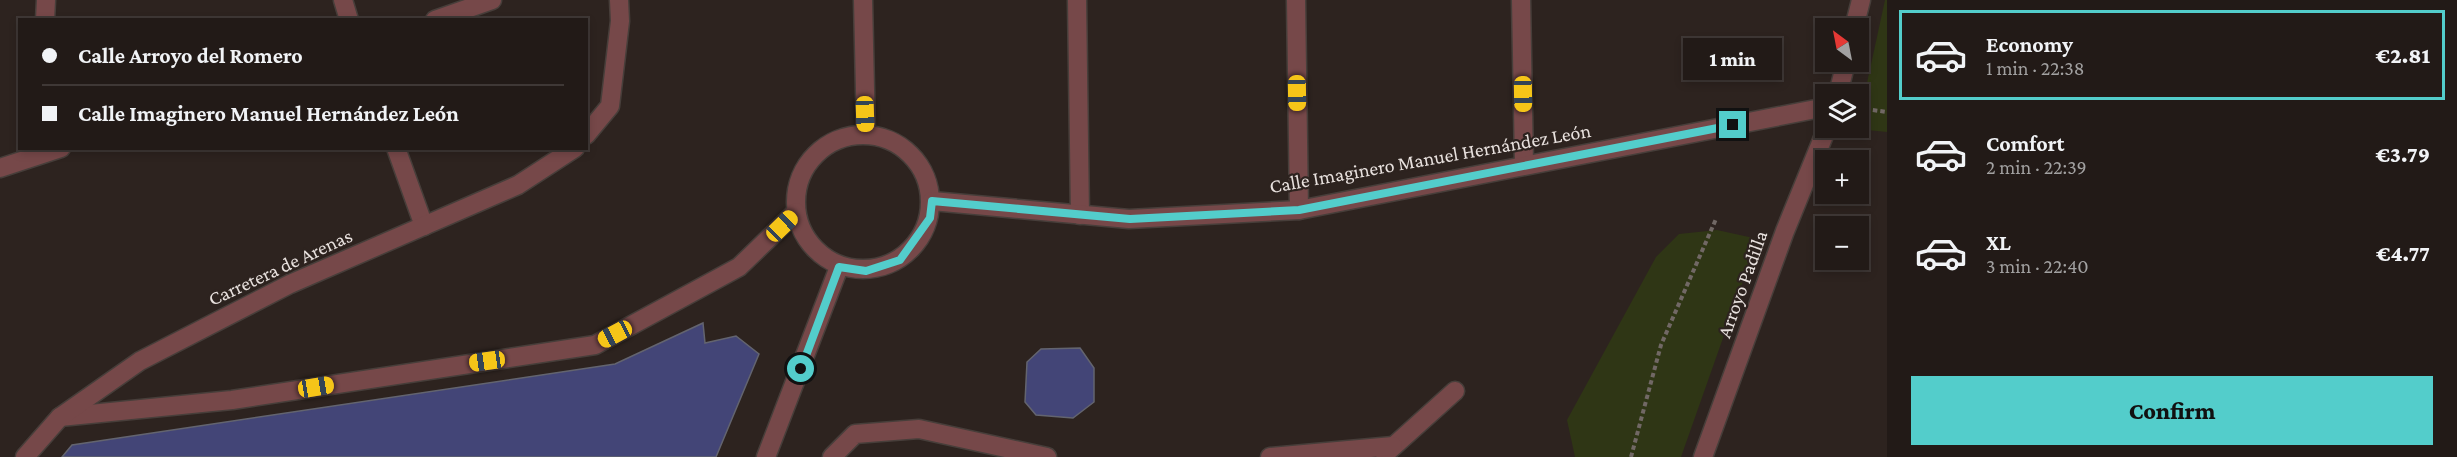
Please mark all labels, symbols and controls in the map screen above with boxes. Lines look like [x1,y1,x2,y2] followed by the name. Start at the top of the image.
[1815,18,1869,72] north arrow
[1815,18,1869,270] map controls
[1914,28,1968,82] icon: car
[1986,32,2073,57] text: Economy
[1684,38,1782,80] callout: 1 min
[78,43,303,68] text: Calle Arroyo del Romero
[2376,43,2430,68] text: €2.81
[1709,48,1756,70] text: 1 min
[1986,57,2085,79] text: 1 min · 22:38
[1288,75,1306,111] car
[1514,76,1532,112] car
[1815,84,1869,138] button: layers
[855,96,875,132] car
[78,101,459,126] text: Calle Imaginero Manuel Hernández León
[1719,111,1746,138] route end
[1268,119,1593,198] street label: Calle Imaginero Manuel Hernández León
[1914,127,1968,181] icon: car
[1986,131,2064,156] text: Comfort
[2375,142,2430,167] text: €3.79
[1815,150,1869,204] button: +
[1986,156,2087,178] text: 2 min · 22:39
[763,207,801,245] car
[1815,216,1869,270] button: −
[205,224,356,310] street label: Carretera de Arenas
[1914,226,1968,280] icon: car
[1712,227,1772,341] street label: Arroyo Padilla
[1986,230,2011,255] text: XL
[2376,241,2430,266] text: €4.77
[1986,255,2089,277] text: 3 min · 22:40
[595,318,635,350] car
[468,350,506,372] car
[787,355,814,382] route start
[297,375,335,399] car
[1911,376,2433,445] button: Confirm

